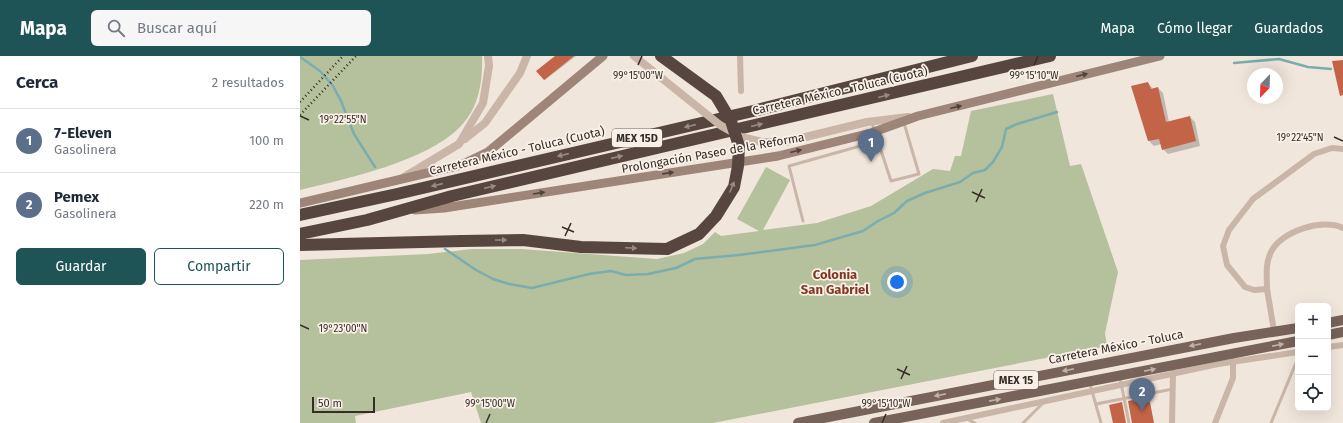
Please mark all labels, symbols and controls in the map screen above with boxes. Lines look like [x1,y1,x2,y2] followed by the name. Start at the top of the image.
[91,10,371,46] search box
[20,17,67,40] text: Mapa
[105,17,127,39] icon: search
[137,19,217,37] text: Buscar aquí
[1101,20,1135,37] text: Mapa
[1157,20,1232,37] text: Cómo llegar
[1254,20,1323,37] text: Guardados
[751,64,929,118] street label: Carretera México - Toluca (Cuota)
[1247,68,1283,104] north arrow
[613,70,664,82] text: 99°15'00"W
[1009,70,1059,82] text: 99°15'10"W
[16,72,58,93] text: Cerca
[1076,72,1089,78] one-way arrow
[212,75,284,90] text: 2 resultados
[878,92,890,98] one-way arrow
[950,103,962,109] one-way arrow
[319,114,367,126] text: 19°22'55"N
[751,122,763,128] one-way arrow
[684,123,696,129] one-way arrow
[54,124,112,142] text: 7-Eleven
[428,124,606,178] street label: Carretera México - Toluca (Cuota)
[612,129,662,147] road number: MEX 15D
[858,129,884,162] pin: 1
[620,130,806,176] street label: Prolongación Paseo de la Reforma
[1276,132,1324,144] text: 19°22'45"N
[26,133,32,148] text: 1
[249,133,284,148] text: 100 m
[54,142,117,157] text: Gasolinera
[790,148,802,154] one-way arrow
[557,152,569,158] one-way arrow
[611,153,623,159] one-way arrow
[662,170,674,176] one-way arrow
[729,181,736,193] one-way arrow
[430,182,443,188] one-way arrow
[484,183,496,189] one-way arrow
[54,188,99,206] text: Pemex
[533,190,546,196] one-way arrow
[26,197,32,212] text: 2
[249,197,284,212] text: 220 m
[54,206,117,221] text: Gasolinera
[495,237,507,244] one-way arrow
[625,245,637,252] one-way arrow
[16,248,146,285] button: Guardar
[154,248,284,285] button: Compartir
[801,267,869,297] district label: Colonia San Gabriel
[887,272,907,292] your location
[1295,303,1331,411] map controls
[1295,303,1331,339] button: +
[319,323,367,335] text: 19°23'00"N
[1047,327,1185,367] street label: Carretera México - Toluca
[1295,339,1331,375] button: −
[1272,341,1284,347] one-way arrow
[1189,343,1201,349] one-way arrow
[1144,366,1157,372] one-way arrow
[1062,367,1074,373] one-way arrow
[994,371,1038,389] road number: MEX 15
[1295,375,1331,411] button: locate
[1129,378,1155,411] pin: 2
[934,393,946,399] one-way arrow
[312,395,375,414] scale bar
[318,397,342,410] text: 50 m
[989,397,1001,403] one-way arrow
[465,398,516,410] text: 99°15'00"W
[861,398,911,410] text: 99°15'10"W

